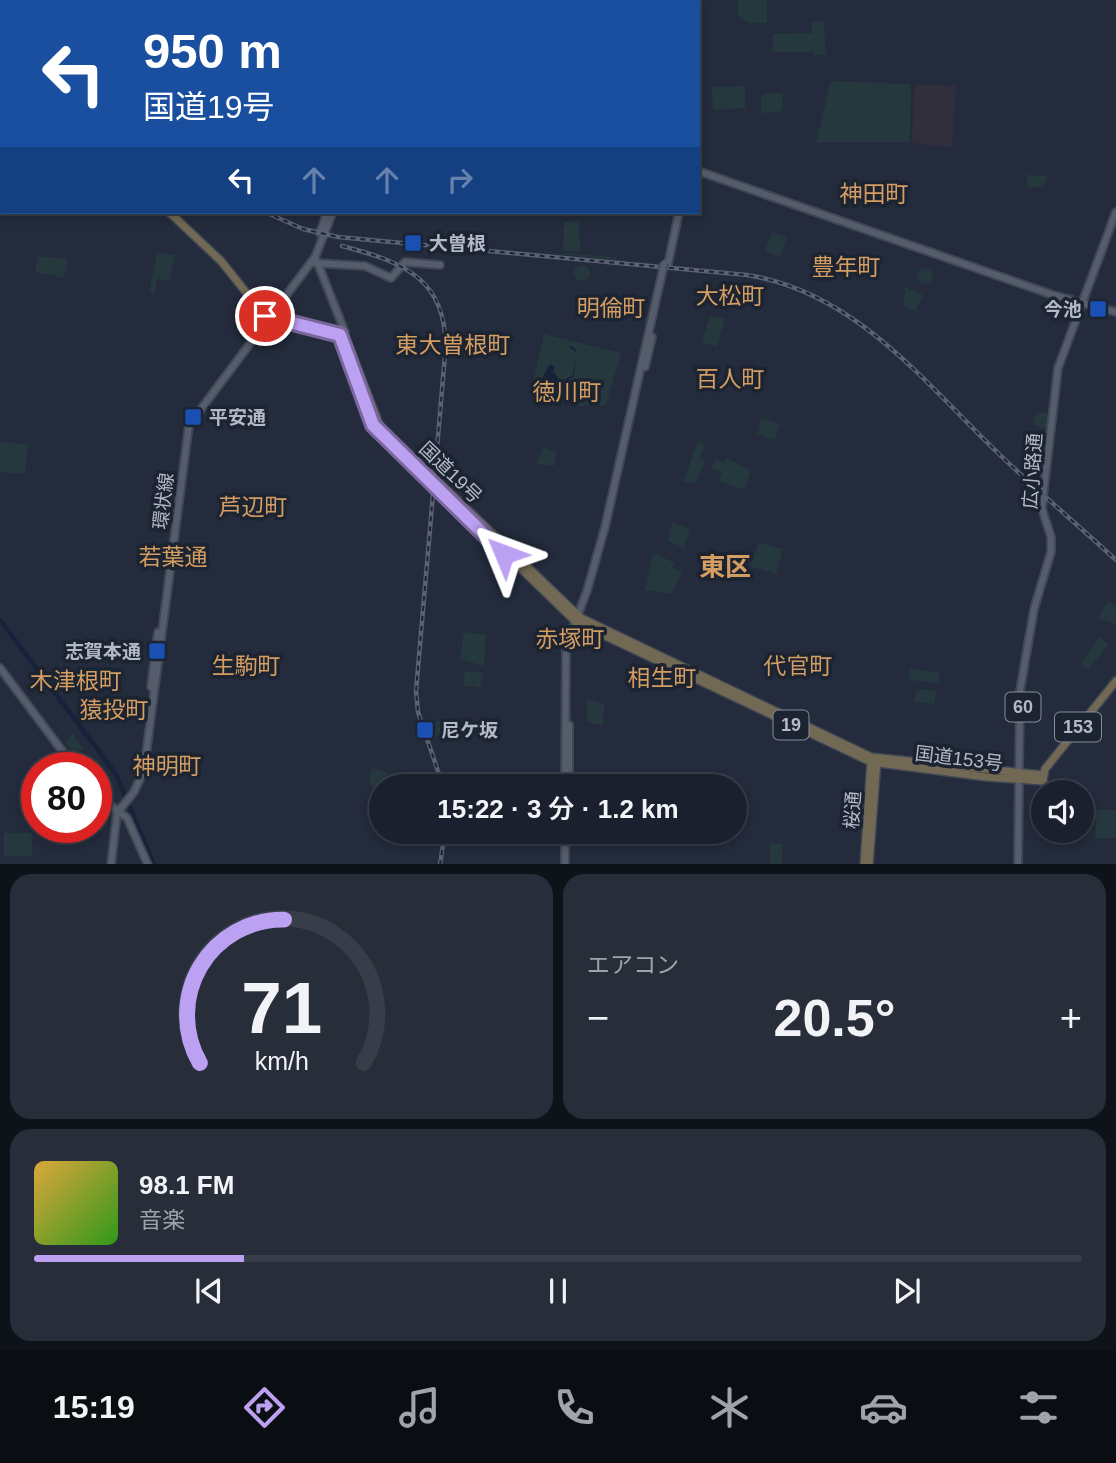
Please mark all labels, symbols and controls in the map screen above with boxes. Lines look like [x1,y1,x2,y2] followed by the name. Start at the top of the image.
[143,24,282,78] text: 950 m
[28,28,119,119] icon: left
[143,89,275,125] text: 国道19号
[222,161,260,199] icon: left
[295,161,333,199] icon: ahead
[368,161,406,199] icon: ahead
[441,161,479,199] icon: right
[840,181,909,207] district label: 神田町
[403,233,423,253] marker: 大曽根
[429,233,486,254] place label: 大曽根
[812,254,881,280] district label: 豊年町
[696,283,765,309] district label: 大松町
[235,286,295,346] pin
[577,295,646,321] district label: 明倫町
[246,297,284,335] icon: arrive
[1044,299,1082,320] place label: 今池
[1088,299,1108,319] marker: 今池
[396,332,511,358] district label: 東大曽根町
[696,366,765,392] district label: 百人町
[533,379,602,405] district label: 徳川町
[183,407,203,427] marker: 平安通
[209,407,266,428] place label: 平安通
[1019,432,1046,510] street label: 広小路通
[415,438,486,507] street label: 国道19号
[150,471,177,531] street label: 環状線
[219,494,288,520] district label: 芦辺町
[467,517,541,591] position arrow
[139,544,208,570] district label: 若葉通
[699,552,751,582] district label: 東区
[536,626,605,652] district label: 赤塚町
[65,641,141,662] place label: 志賀本通
[147,641,167,661] marker: 志賀本通
[212,653,281,679] district label: 生駒町
[764,653,833,679] district label: 代官町
[628,665,697,691] district label: 相生町
[30,668,122,694] district label: 木津根町
[1006,692,1040,722] road number: 60
[80,697,149,723] district label: 猿投町
[774,710,808,740] road number: 19
[1055,712,1101,742] road number: 153
[415,720,435,740] marker: 尼ケ坂
[441,720,498,741] place label: 尼ケ坂
[914,743,1004,774] street label: 国道153号
[21,752,112,843] speed limit sign: 80
[133,753,202,779] district label: 神明町
[1031,780,1094,843] map controls
[1031,780,1094,843] button: sound
[841,790,864,830] street label: 桜通
[437,794,679,824] text: 15:22 · 3 分 · 1.2 km
[587,952,679,978] text: エアコン
[241,967,322,1048] text: 71
[773,989,896,1047] text: 20.5°
[587,997,609,1039] text: −
[1060,997,1082,1039] text: +
[254,1046,309,1074] text: km/h
[139,1170,234,1200] text: 98.1 FM
[139,1207,185,1233] text: 音楽
[190,1272,228,1310] icon: previous
[539,1272,577,1310] icon: pause
[888,1272,926,1310] icon: next
[240,1383,289,1432] icon: directions
[395,1383,444,1432] icon: music
[550,1383,599,1432] icon: phone
[705,1383,754,1432] icon: climate
[859,1383,908,1432] icon: car
[1014,1383,1063,1432] icon: filters
[53,1389,135,1425] text: 15:19

